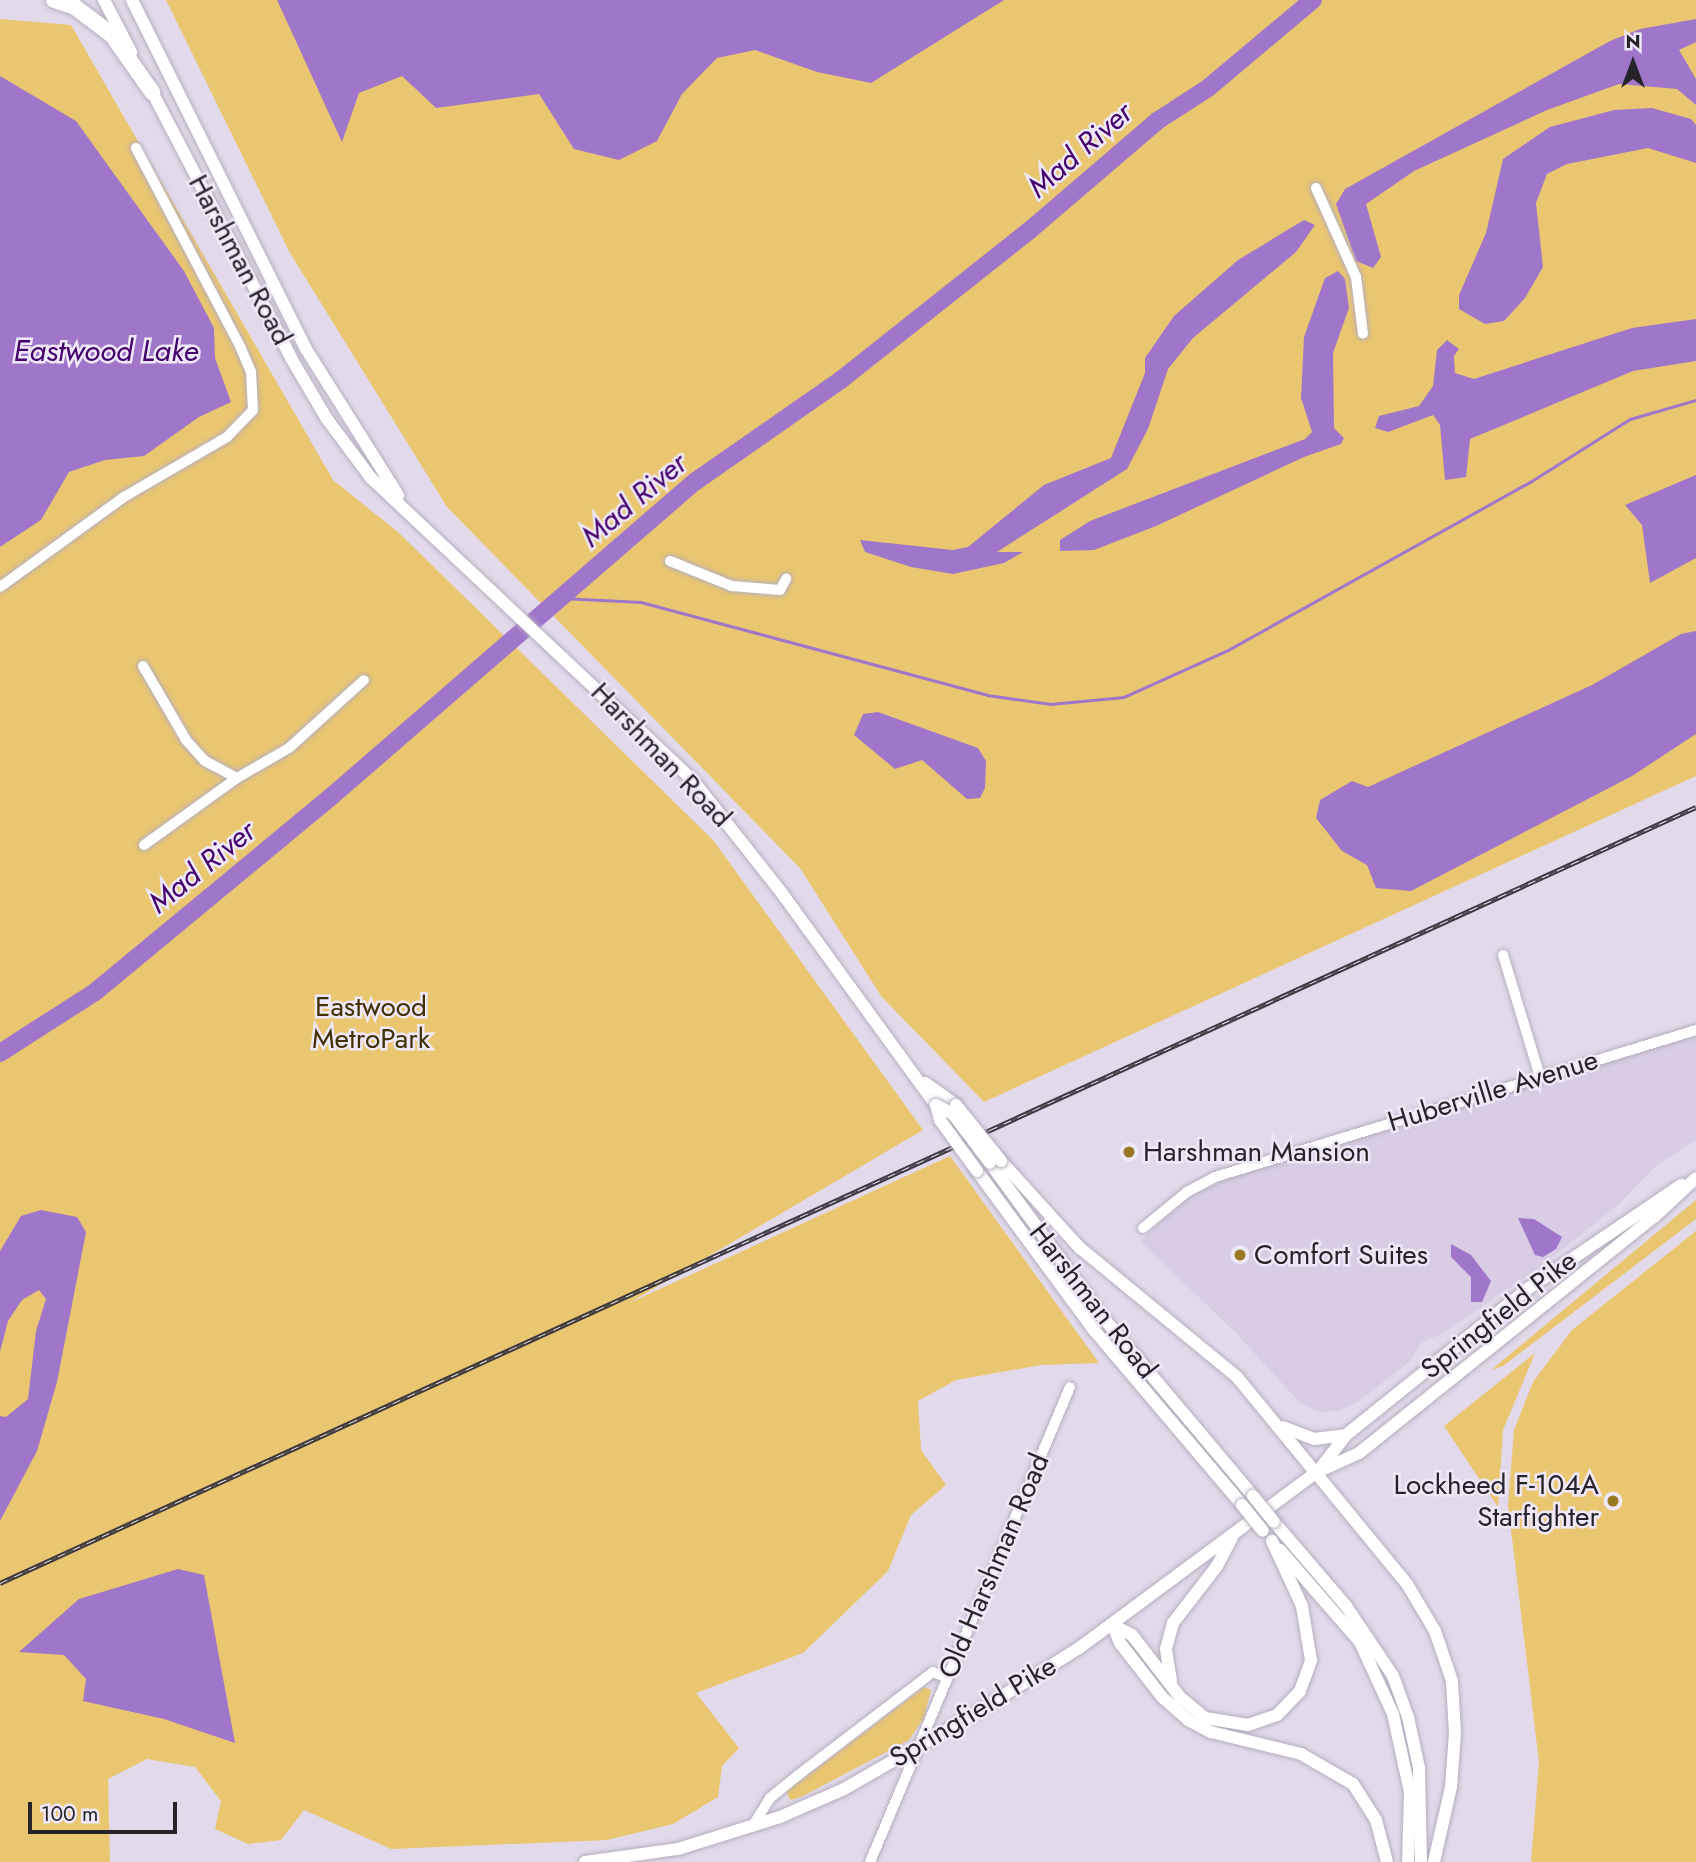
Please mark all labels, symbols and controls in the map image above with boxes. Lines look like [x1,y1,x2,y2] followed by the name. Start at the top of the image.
[1598,28,1668,98] north arrow
[1625,28,1641,55] text: N
[1020,95,1140,205] water label: Mad River
[181,169,299,351] street label: Harshman Road
[13,333,199,369] water label: Eastwood Lake
[574,445,694,555] water label: Mad River
[584,676,738,834] street label: Harshman Road
[141,813,263,921] water label: Mad River
[312,990,430,1056] park label: Eastwood MetroPark
[1384,1043,1602,1139] street label: Huberville Avenue
[1143,1135,1370,1169] place label: Harshman Mansion
[1121,1144,1137,1160] marker: Harshman Mansion
[1022,1217,1164,1385] street label: Harshman Road
[1254,1238,1428,1272] place label: Comfort Suites
[1414,1244,1584,1386] street label: Springfield Pike
[1232,1247,1248,1263] marker: Comfort Suites
[931,1449,1057,1683] street label: Old Harshman Road
[1393,1468,1599,1534] place label: Lockheed F-104A Starfighter
[1605,1493,1621,1509] marker: Lockheed F-104A Starfighter
[884,1649,1062,1775] street label: Springfield Pike
[32,1788,180,1832] scale bar
[41,1799,98,1829] text: 100 m

